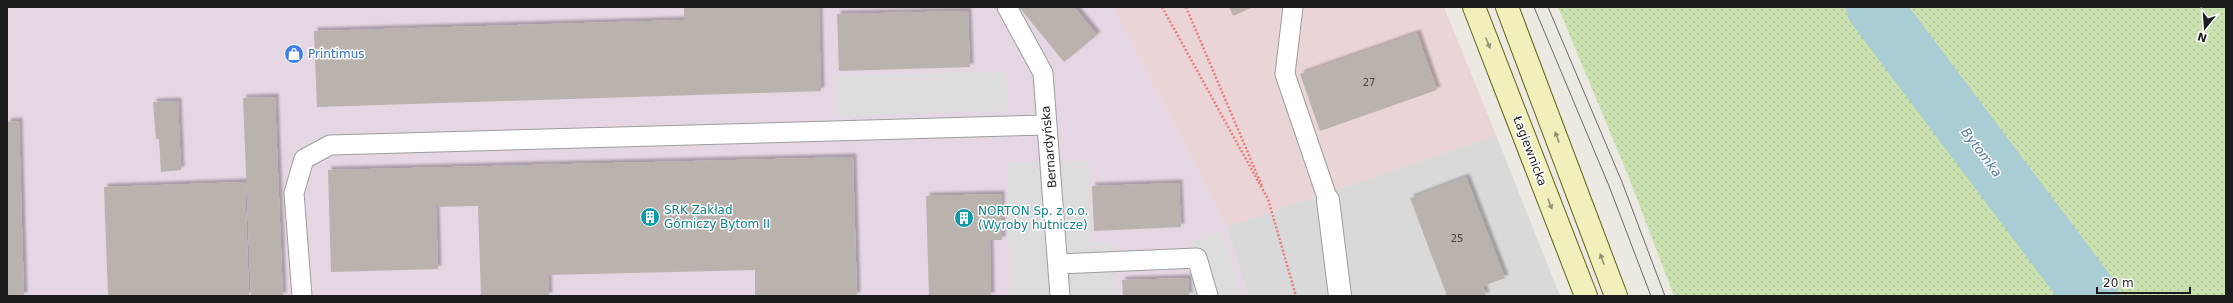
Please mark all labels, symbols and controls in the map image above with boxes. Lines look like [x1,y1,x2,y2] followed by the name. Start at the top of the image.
[2185,8,2225,48] north arrow
[2196,30,2209,45] text: N
[1486,38,1492,50] one-way arrow
[283,43,305,65] shop icon: Printimus
[308,47,364,61] place label: Printimus
[1363,77,1375,88] house number: 27
[1038,105,1060,189] street label: Bernardyńska
[1510,113,1550,188] street label: Łagiewnicka
[1958,125,2005,180] water label: Bytomka
[1554,131,1560,143] one-way arrow
[1548,198,1554,210] one-way arrow
[664,203,770,231] place label: SRK Zakład Górniczy Bytom II
[978,204,1088,232] place label: NORTON Sp. z o.o. (Wyroby hutnicze)
[639,206,661,228] building icon: SRK Zakład Górniczy Bytom II
[953,207,975,229] building icon: NORTON Sp. z o.o. (Wyroby hutnicze)
[1451,233,1463,244] house number: 25
[1599,253,1605,265] one-way arrow
[2097,269,2190,295] scale bar
[2103,276,2134,290] text: 20 m

